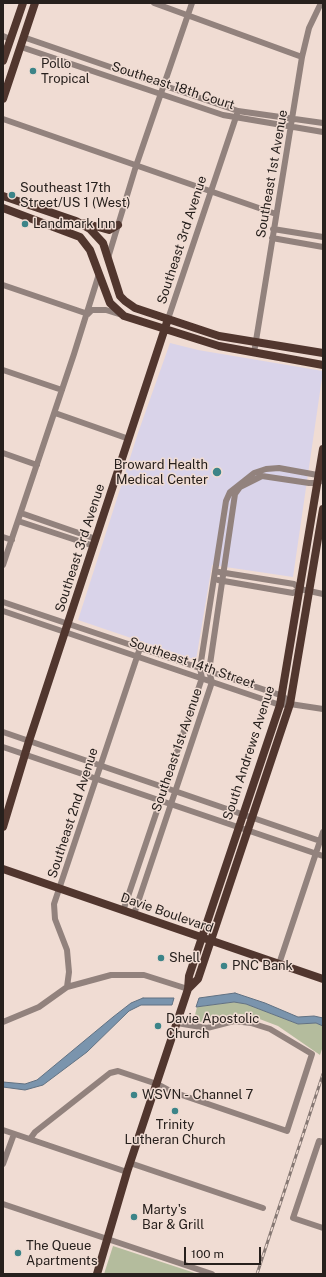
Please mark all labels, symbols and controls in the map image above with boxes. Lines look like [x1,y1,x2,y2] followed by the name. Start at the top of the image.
[41,56,90,87] place label: Pollo Tropical
[110,59,236,113] street label: Southeast 18th Court
[28,66,38,76] marker: Pollo Tropical
[253,109,291,239] street label: Southeast 1st Avenue
[154,174,210,306] street label: Southeast 3rd Avenue
[20,180,131,211] place label: Southeast 17th Street/US 1 (West)
[7,190,17,200] marker: Southeast 17th Street/US 1 (West)
[33,216,115,232] place label: Landmark Inn
[20,219,30,229] marker: Landmark Inn
[114,457,208,488] place label: Broward Health Medical Center
[211,466,223,478] marker: Broward Health Medical Center
[52,482,108,614] street label: Southeast 3rd Avenue
[127,634,257,692] street label: Southeast 14th Street
[220,684,278,822] street label: South Andrews Avenue
[149,686,205,814] street label: Southeast 1st Avenue
[45,746,101,880] street label: Southeast 2nd Avenue
[119,890,215,936] street label: Davie Boulevard
[169,950,200,966] place label: Shell
[156,953,166,963] marker: Shell
[232,958,293,974] place label: PNC Bank
[219,961,229,971] marker: PNC Bank
[166,1011,259,1042] place label: Davie Apostolic Church
[153,1021,163,1031] marker: Davie Apostolic Church
[142,1087,253,1103] place label: WSVN - Channel 7
[129,1090,139,1100] marker: WSVN - Channel 7
[170,1106,180,1116] marker: Trinity Lutheran Church
[124,1117,226,1148] place label: Trinity Lutheran Church
[142,1202,204,1233] place label: Marty's Bar & Grill
[129,1212,139,1222] marker: Marty's Bar & Grill
[26,1238,97,1269] place label: The Queue Apartments
[186,1239,263,1265] scale bar
[191,1247,224,1261] text: 100 m
[13,1248,23,1258] marker: The Queue Apartments

